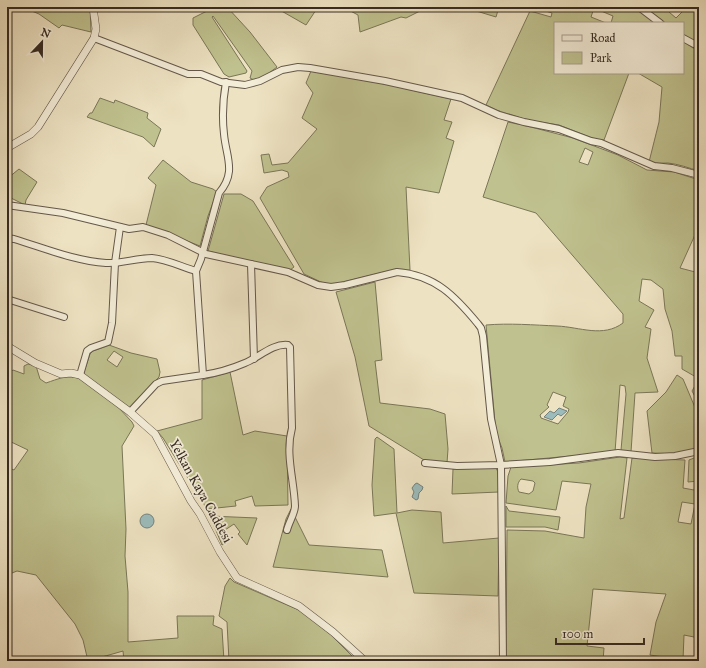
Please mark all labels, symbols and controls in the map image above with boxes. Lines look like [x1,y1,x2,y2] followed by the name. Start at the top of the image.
[22,22,62,62] north arrow
[554,22,684,74] legend
[39,25,53,41] text: N
[590,31,616,45] text: Road
[590,51,612,65] text: Park
[165,436,237,546] street label: Yelkan Kaya Caddesi
[556,620,644,646] scale bar
[562,627,593,641] text: 100 m

